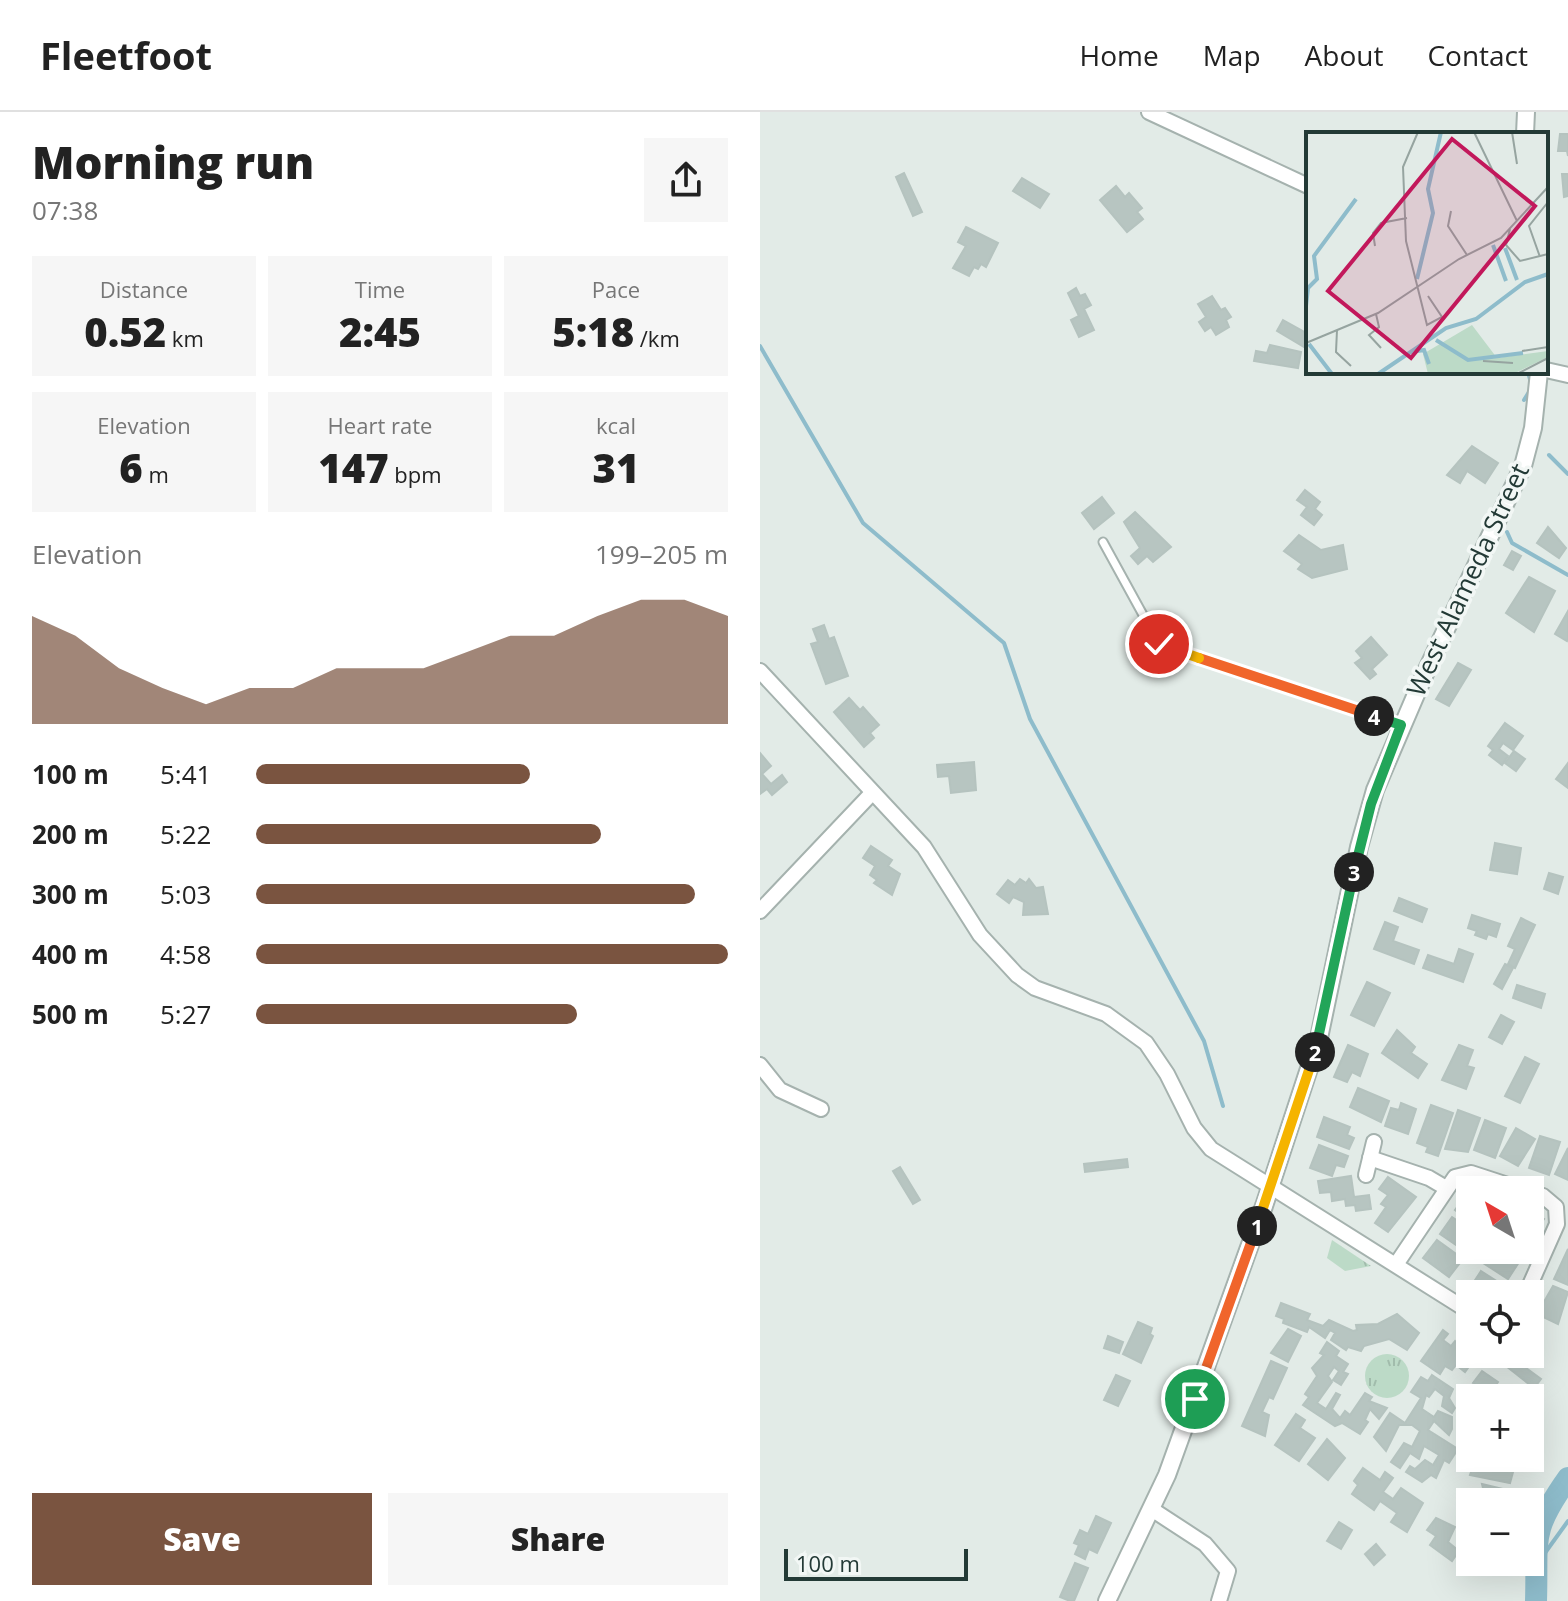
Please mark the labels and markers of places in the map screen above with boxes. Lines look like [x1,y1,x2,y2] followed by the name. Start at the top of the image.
[1125,610,1193,678] pin
[1354,696,1394,736] pin: 4
[1334,852,1374,892] pin: 3
[1295,1032,1335,1072] pin: 2
[1237,1206,1277,1246] pin: 1
[1161,1365,1229,1433] pin

